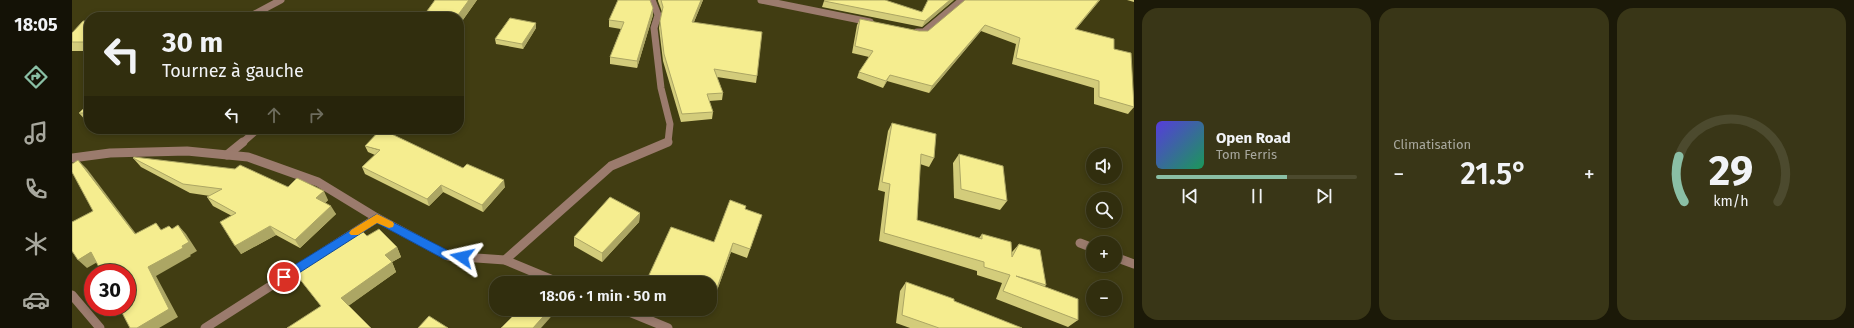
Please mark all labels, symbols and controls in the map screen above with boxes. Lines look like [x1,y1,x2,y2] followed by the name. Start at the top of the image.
[14,14,58,36] text: 18:05
[162,26,223,59] text: 30 m
[96,28,148,80] icon: left
[162,60,304,82] text: Tournez à gauche
[22,63,50,91] icon: directions
[221,104,243,126] icon: left
[263,104,285,126] icon: ahead
[305,104,327,126] icon: right
[22,119,50,147] icon: music
[1216,129,1291,147] text: Open Road
[1393,137,1471,152] text: Climatisation
[1709,146,1754,196] text: 29
[1216,147,1277,162] text: Tom Ferris
[1086,148,1122,316] map controls
[1086,148,1122,184] button: sound
[1461,156,1528,192] text: 21.5°
[1393,161,1404,188] text: −
[1584,161,1595,188] text: +
[22,175,50,203] icon: phone
[1179,185,1201,207] icon: previous
[1246,185,1268,207] icon: pause
[1313,185,1335,207] icon: next
[1086,192,1122,228] button: search
[1714,193,1749,210] text: km/h
[22,230,50,258] icon: climate
[441,236,483,278] position arrow
[1086,236,1122,272] button: +
[267,260,301,294] pin
[84,264,136,316] speed limit sign: 30
[273,266,295,288] icon: arrive
[1086,280,1122,316] button: −
[22,286,50,314] icon: car
[539,287,667,305] text: 18:06 · 1 min · 50 m

